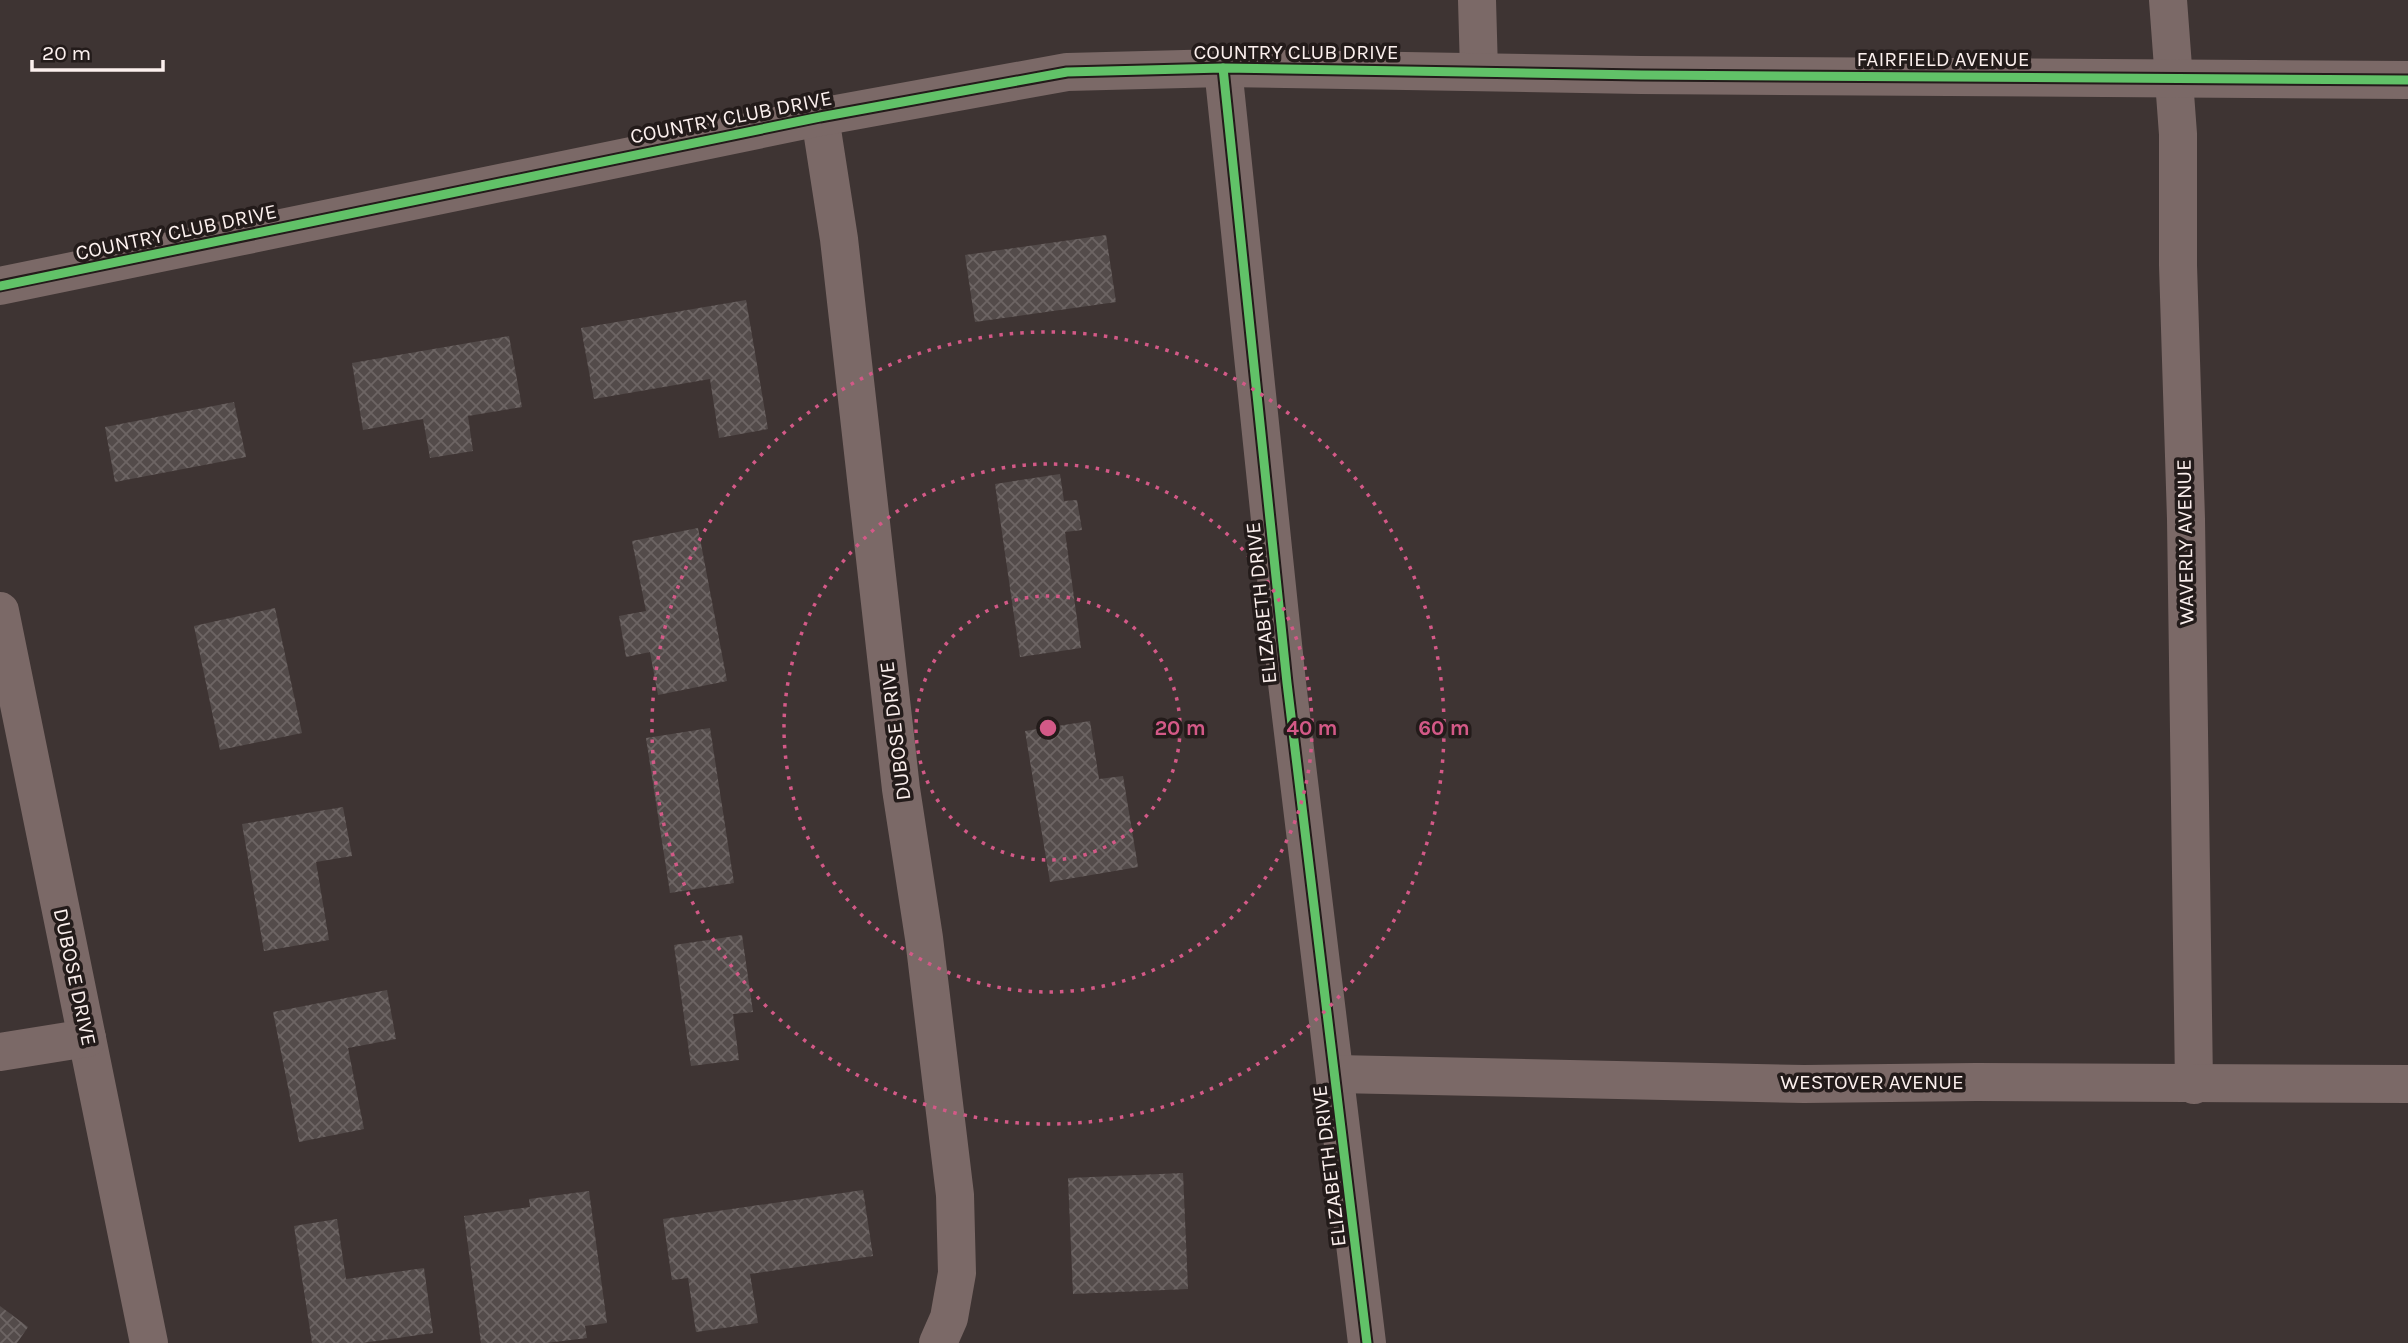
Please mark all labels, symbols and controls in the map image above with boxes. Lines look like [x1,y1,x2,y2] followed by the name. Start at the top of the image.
[32,28,163,72] scale bar
[1193,40,1399,64] street label: COUNTRY CLUB DRIVE
[42,41,91,65] text: 20 m
[1857,47,2029,71] street label: FAIRFIELD AVENUE
[628,86,834,148] street label: COUNTRY CLUB DRIVE
[73,199,279,265] street label: COUNTRY CLUB DRIVE
[2172,459,2198,625] street label: WAVERLY AVENUE
[1241,521,1281,685] street label: ELIZABETH DRIVE
[875,660,915,802] street label: DUBOSE DRIVE
[1036,716,1060,740] centre of rings
[1154,716,1206,740] text: 20 m
[1286,716,1338,740] text: 40 m
[1418,716,1470,740] text: 60 m
[49,906,101,1048] street label: DUBOSE DRIVE
[1780,1070,1964,1094] street label: WESTOVER AVENUE
[1307,1084,1351,1248] street label: ELIZABETH DRIVE

